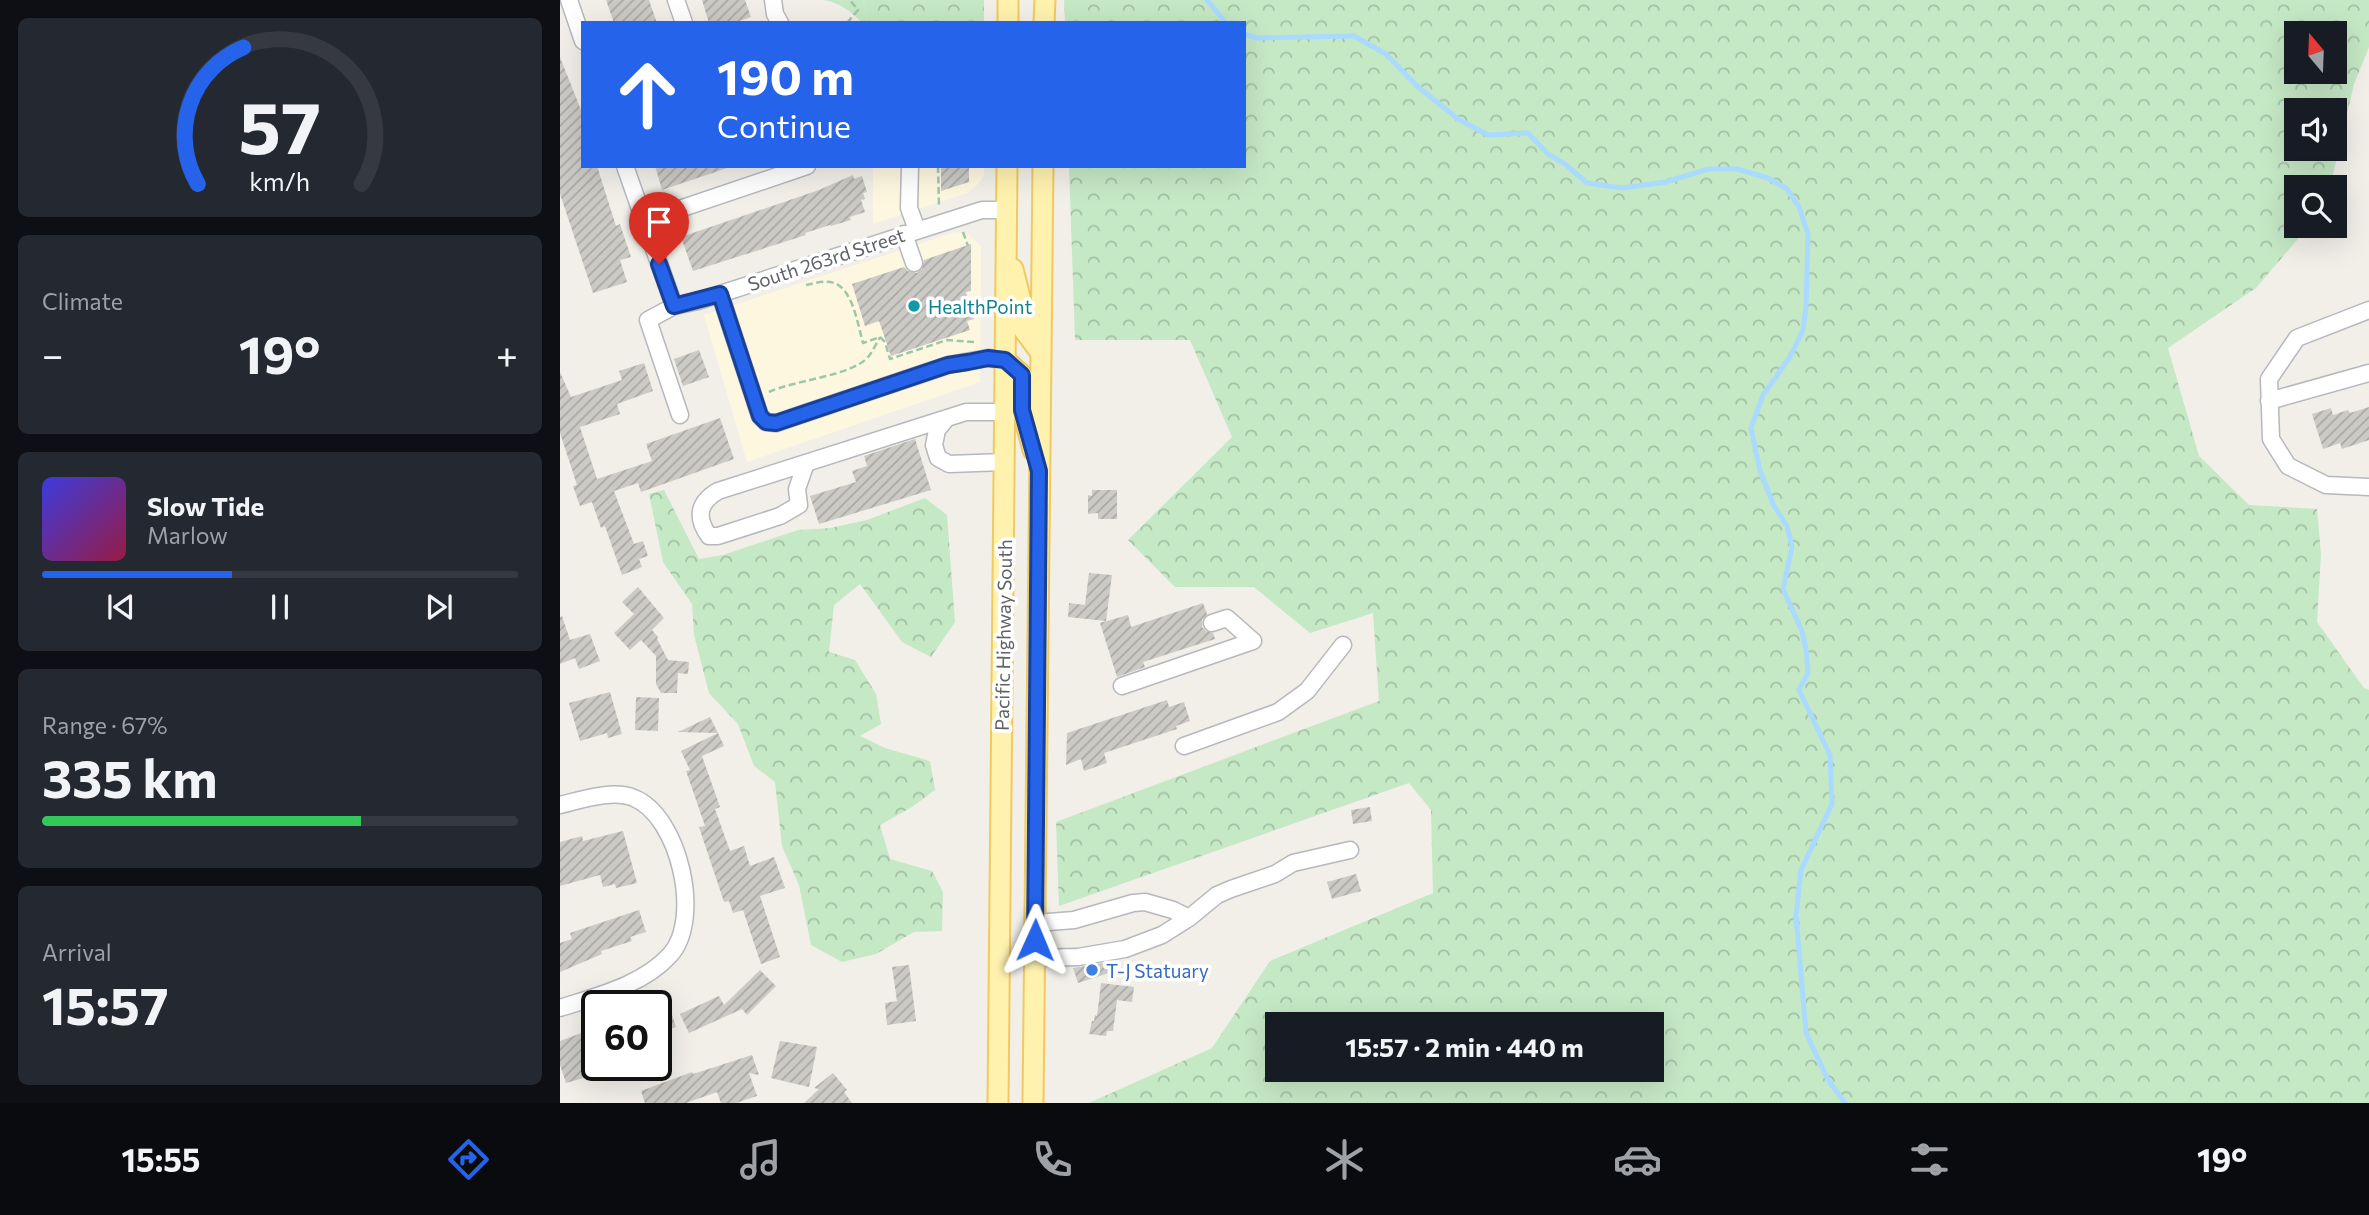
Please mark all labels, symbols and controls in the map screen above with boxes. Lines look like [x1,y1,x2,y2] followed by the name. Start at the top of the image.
[2284,21,2347,84] north arrow
[2284,21,2347,238] map controls
[717,45,854,105] text: 190 m
[602,49,693,140] icon: ahead
[239,80,321,169] text: 57
[2284,98,2347,161] button: sound
[717,105,851,145] text: Continue
[250,165,310,195] text: km/h
[2284,175,2347,238] button: search
[629,192,689,264] pin
[640,203,678,241] icon: arrive
[745,223,908,295] street label: South 263rd Street
[42,287,123,315] text: Climate
[928,295,1032,318] place label: HealthPoint
[906,298,922,314] marker: HealthPoint
[239,321,320,385] text: 19°
[42,330,64,377] text: −
[496,330,518,377] text: +
[147,490,264,521] text: Slow Tide
[147,521,228,549] text: Marlow
[990,539,1016,731] street label: Pacific Highway South
[102,588,140,626] icon: previous
[261,588,299,626] icon: pause
[420,588,458,626] icon: next
[42,711,167,739] text: Range · 67%
[42,745,218,809] text: 335 km
[998,903,1072,977] position arrow
[42,938,112,966] text: Arrival
[1106,959,1209,982] place label: T-J Statuary
[1084,962,1100,978] marker: T-J Statuary
[42,972,169,1036] text: 15:57
[581,990,672,1081] speed limit sign: 60
[1345,1031,1584,1062] text: 15:57 · 2 min · 440 m
[444,1135,493,1184] icon: directions
[736,1135,785,1184] icon: music
[1028,1135,1077,1184] icon: phone
[1320,1135,1369,1184] icon: climate
[1613,1135,1662,1184] icon: car
[1905,1135,1954,1184] icon: filters
[122,1139,201,1179] text: 15:55
[2197,1139,2247,1179] text: 19°

